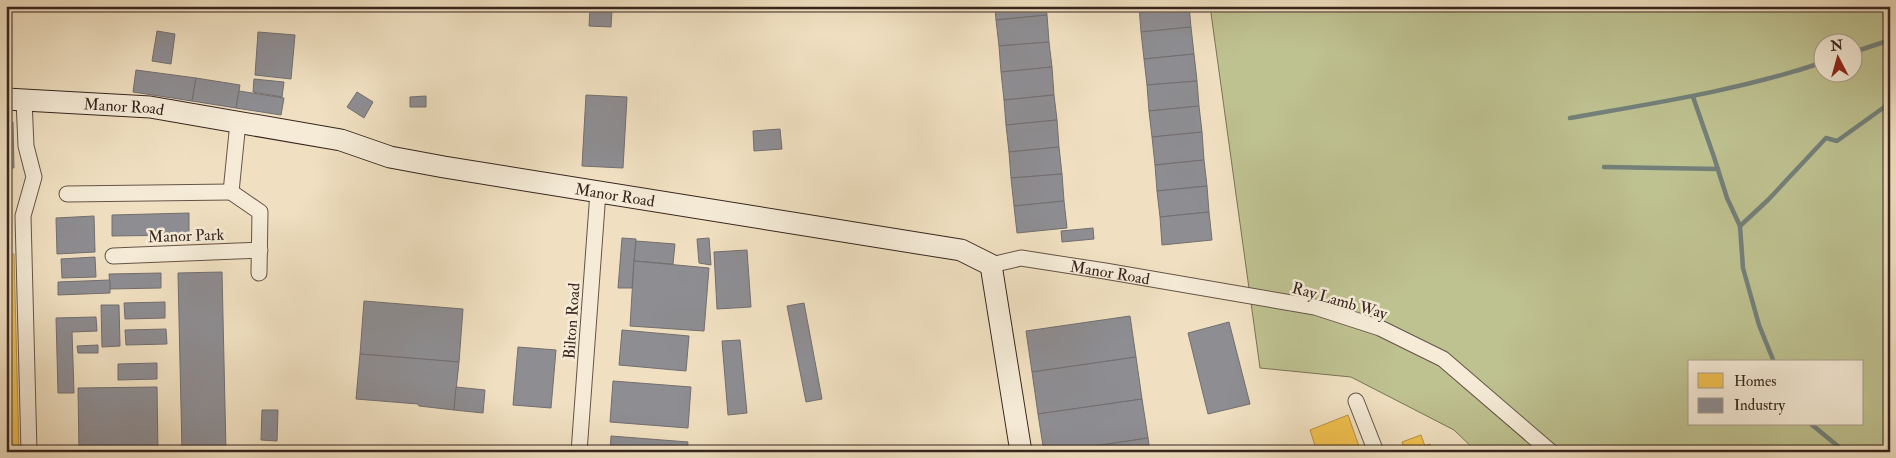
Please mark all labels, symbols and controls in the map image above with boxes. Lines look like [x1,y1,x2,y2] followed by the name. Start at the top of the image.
[1814,32,1864,82] north arrow
[1829,36,1844,55] text: N
[83,94,166,120] street label: Manor Road
[573,179,656,212] street label: Manor Road
[148,225,225,247] street label: Manor Park
[1069,257,1152,290] street label: Manor Road
[1290,278,1391,324] street label: Ray Lamb Way
[559,282,585,360] street label: Bilton Road
[1688,360,1864,426] legend
[1734,372,1776,391] text: Homes
[1734,396,1785,415] text: Industry

